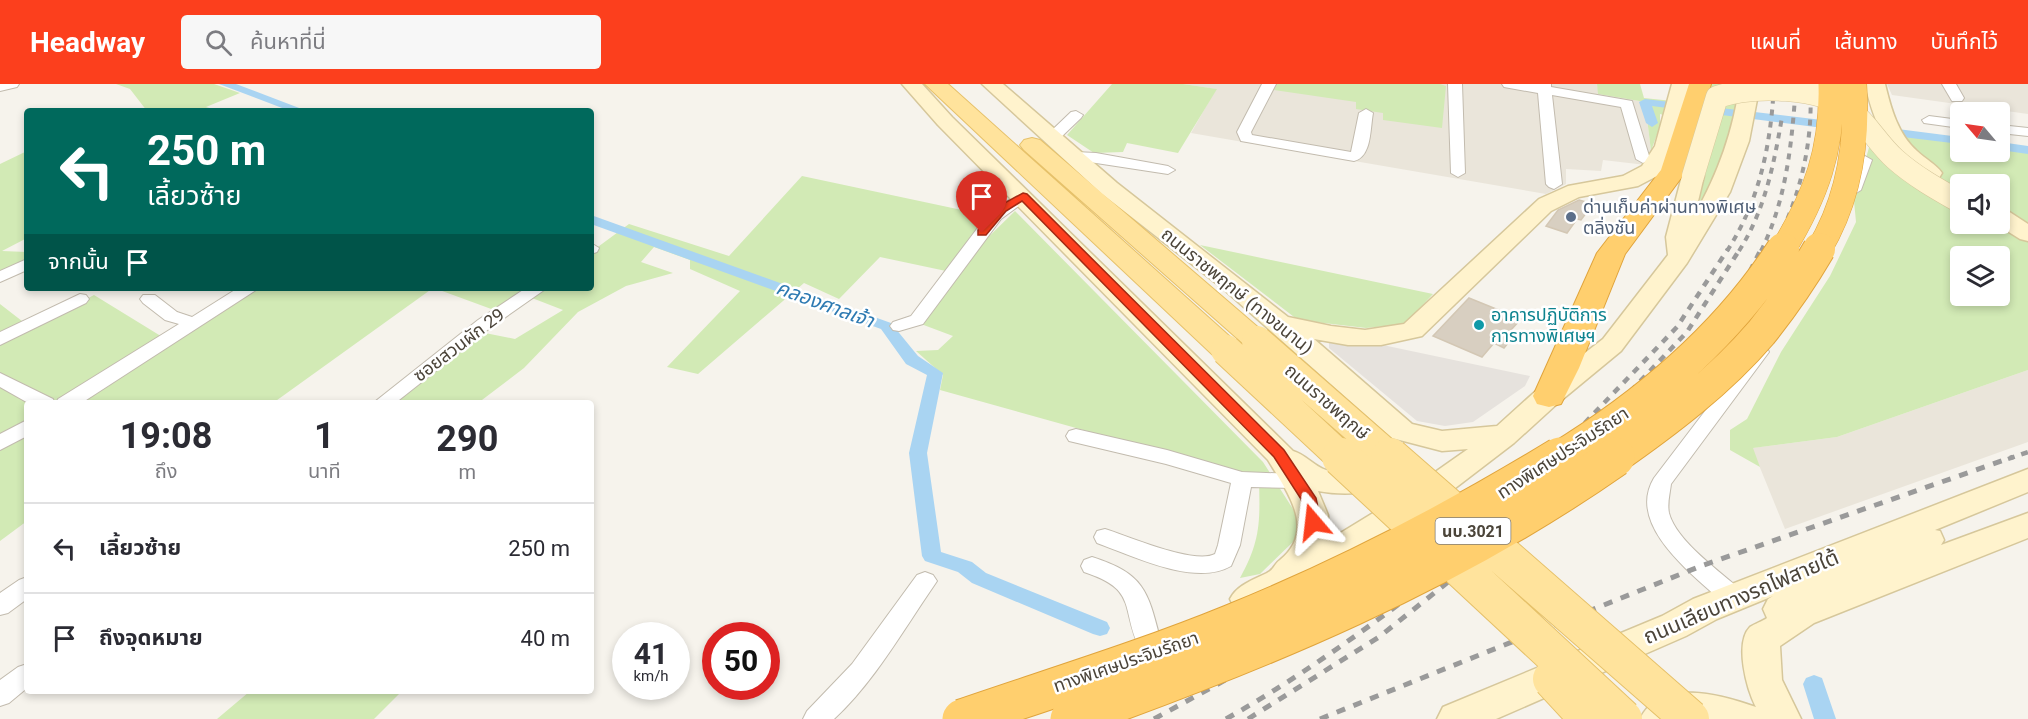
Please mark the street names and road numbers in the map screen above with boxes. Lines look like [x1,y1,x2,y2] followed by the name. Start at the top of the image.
[1157,223,1317,359] street label: ถนนราชพฤกษ์ (ทางขนาน)
[409,304,508,386] street label: ซอยสวนผัก 29
[1281,359,1374,444] street label: ถนนราชพฤกษ์
[1493,402,1632,503] street label: ทางพิเศษประจิมรัถยา
[1436,518,1510,544] road number: นบ.3021
[1640,545,1842,649] street label: ถนนเลียบทางรถไฟสายใต้
[1050,627,1201,696] street label: ทางพิเศษประจิมรัถยา

